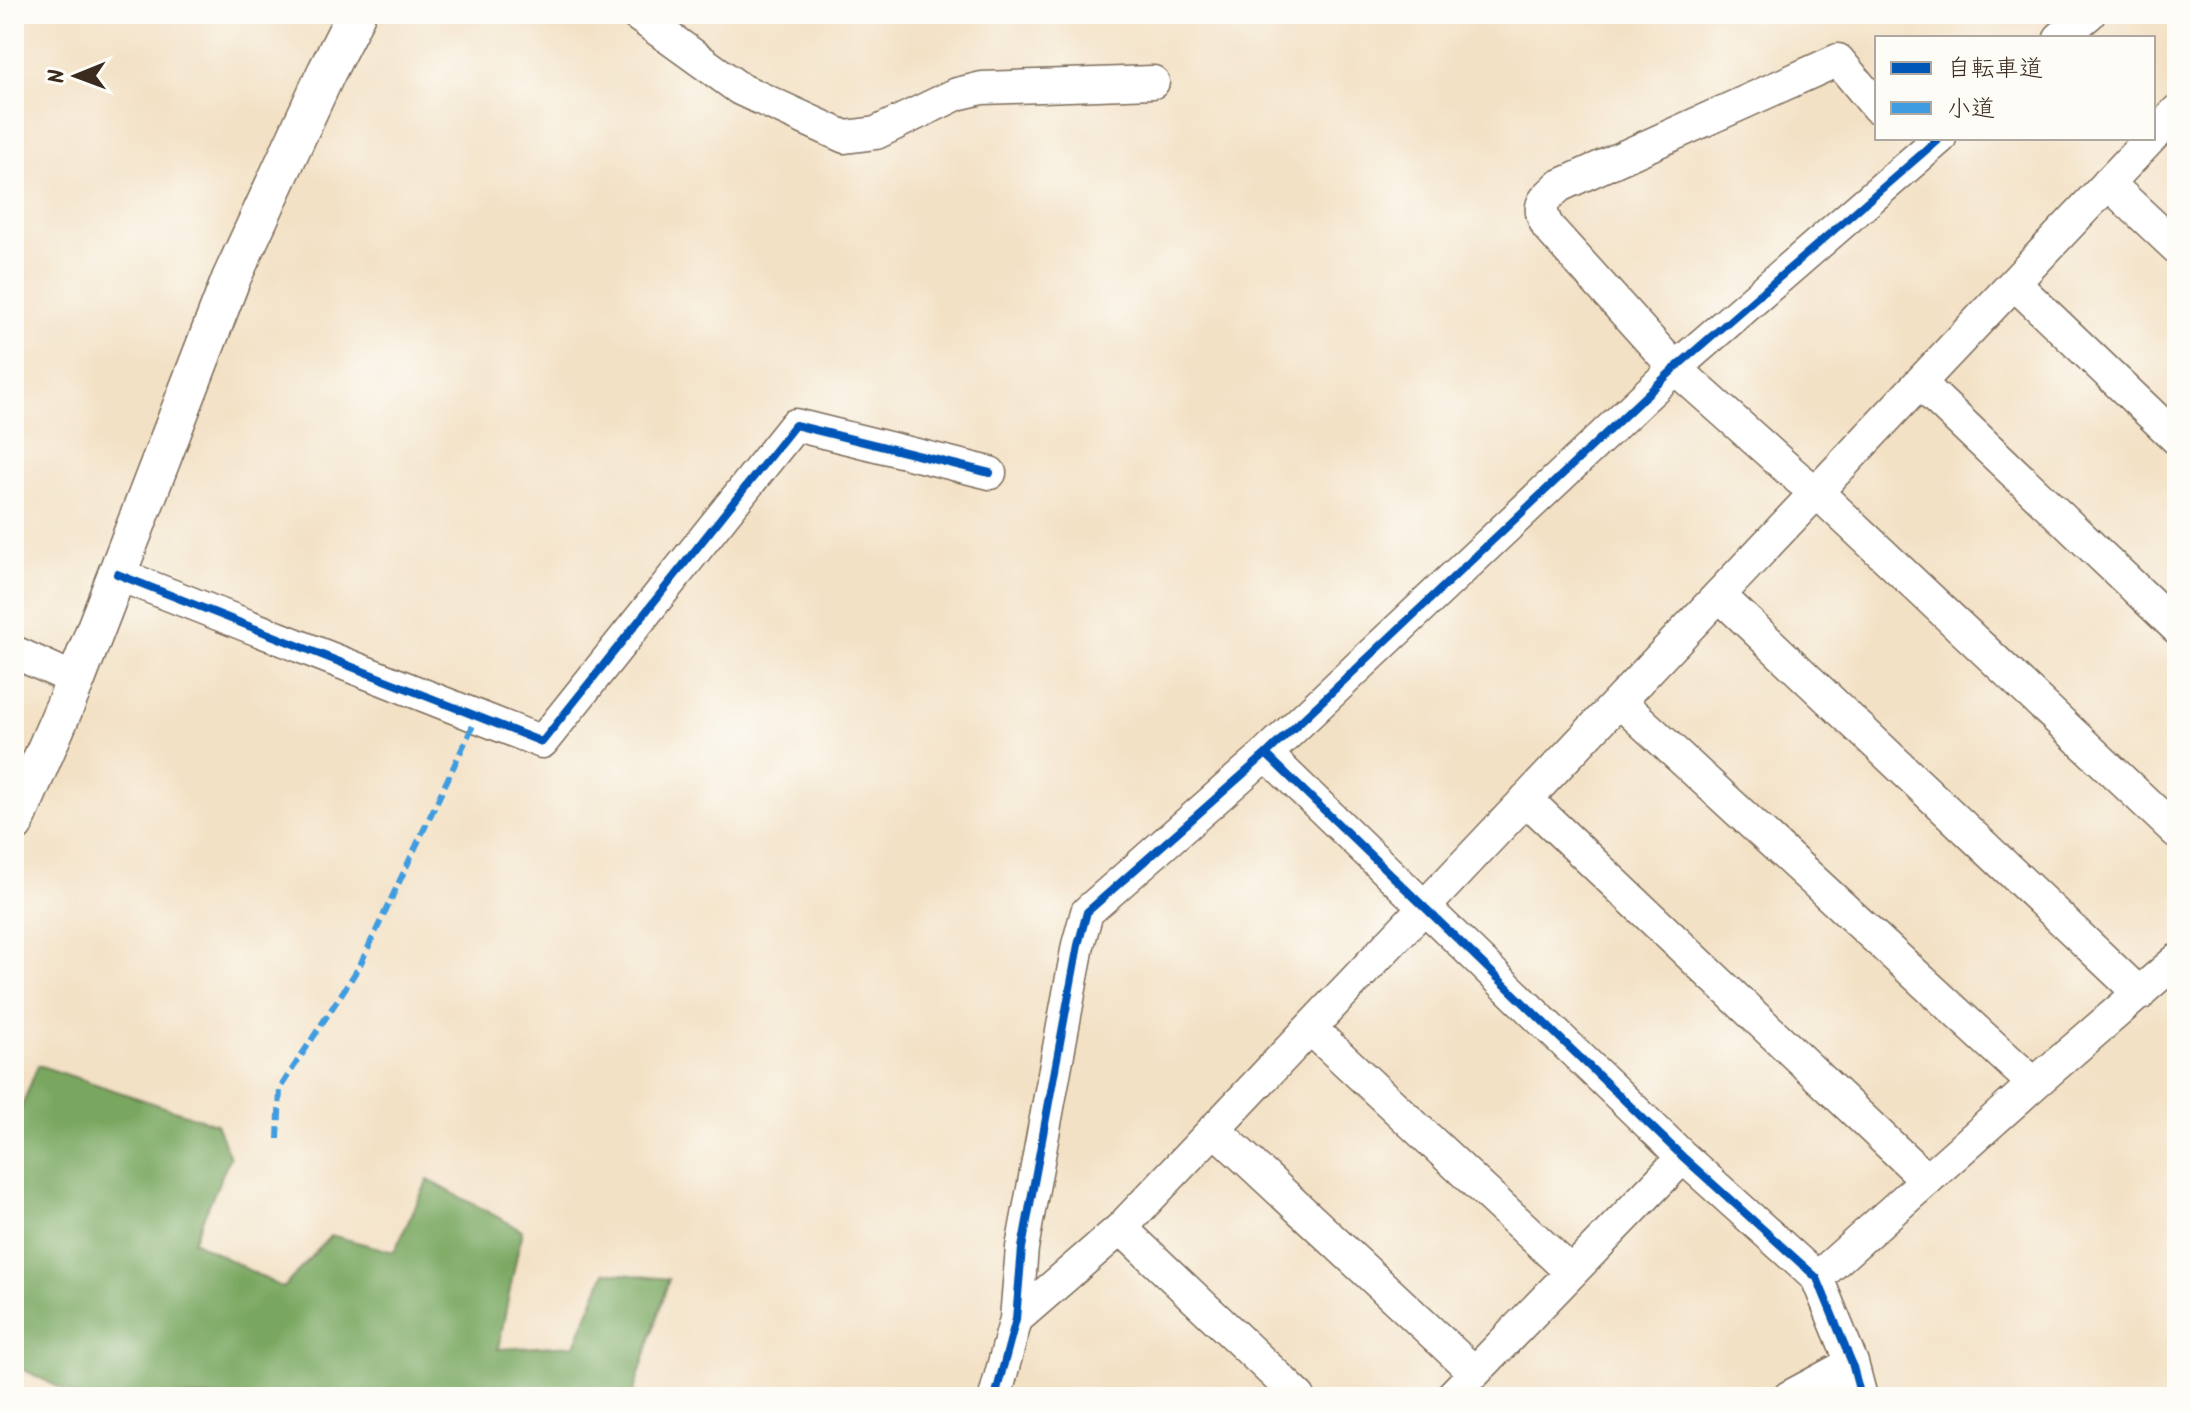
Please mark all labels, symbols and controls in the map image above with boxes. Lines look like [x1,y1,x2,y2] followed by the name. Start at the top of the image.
[36,36,116,116] north arrow
[1875,36,2155,140] legend
[1947,50,2043,89] text: 自転車道
[41,69,76,84] text: N
[1947,90,1995,129] text: 小道

